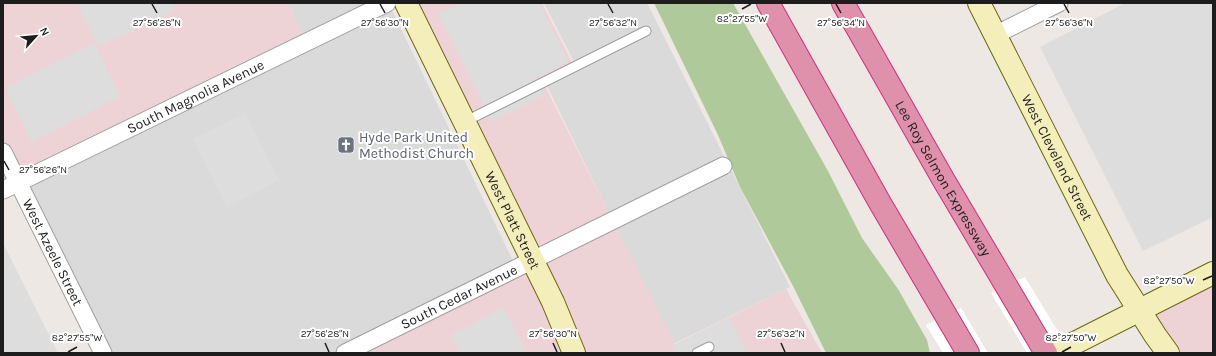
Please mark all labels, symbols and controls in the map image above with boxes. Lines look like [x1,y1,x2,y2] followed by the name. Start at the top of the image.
[717,13,767,25] text: 82°27'55"W
[16,16,56,56] north arrow
[133,17,181,29] text: 27°56'28"N
[361,17,409,29] text: 27°56'30"N
[589,17,637,29] text: 27°56'32"N
[817,17,865,29] text: 27°56'34"N
[1045,17,1093,29] text: 27°56'36"N
[37,25,52,38] text: N
[124,56,267,137] street label: South Magnolia Avenue
[1018,91,1096,223] street label: West Cleveland Street
[892,97,995,260] street label: Lee Roy Selmon Expressway
[359,129,474,162] place label: Hyde Park United Methodist Church
[336,135,356,155] church icon: Hyde Park United Methodist Church
[19,164,67,176] text: 27°56'26"N
[482,168,544,272] street label: West Platt Street
[19,196,87,309] street label: West Azeele Street
[398,261,520,333] street label: South Cedar Avenue
[1144,275,1194,287] text: 82°27'50"W
[301,328,349,340] text: 27°56'28"N
[529,328,577,340] text: 27°56'30"N
[757,328,805,340] text: 27°56'32"N
[52,332,102,344] text: 82°27'55"W
[1046,332,1096,344] text: 82°27'50"W

